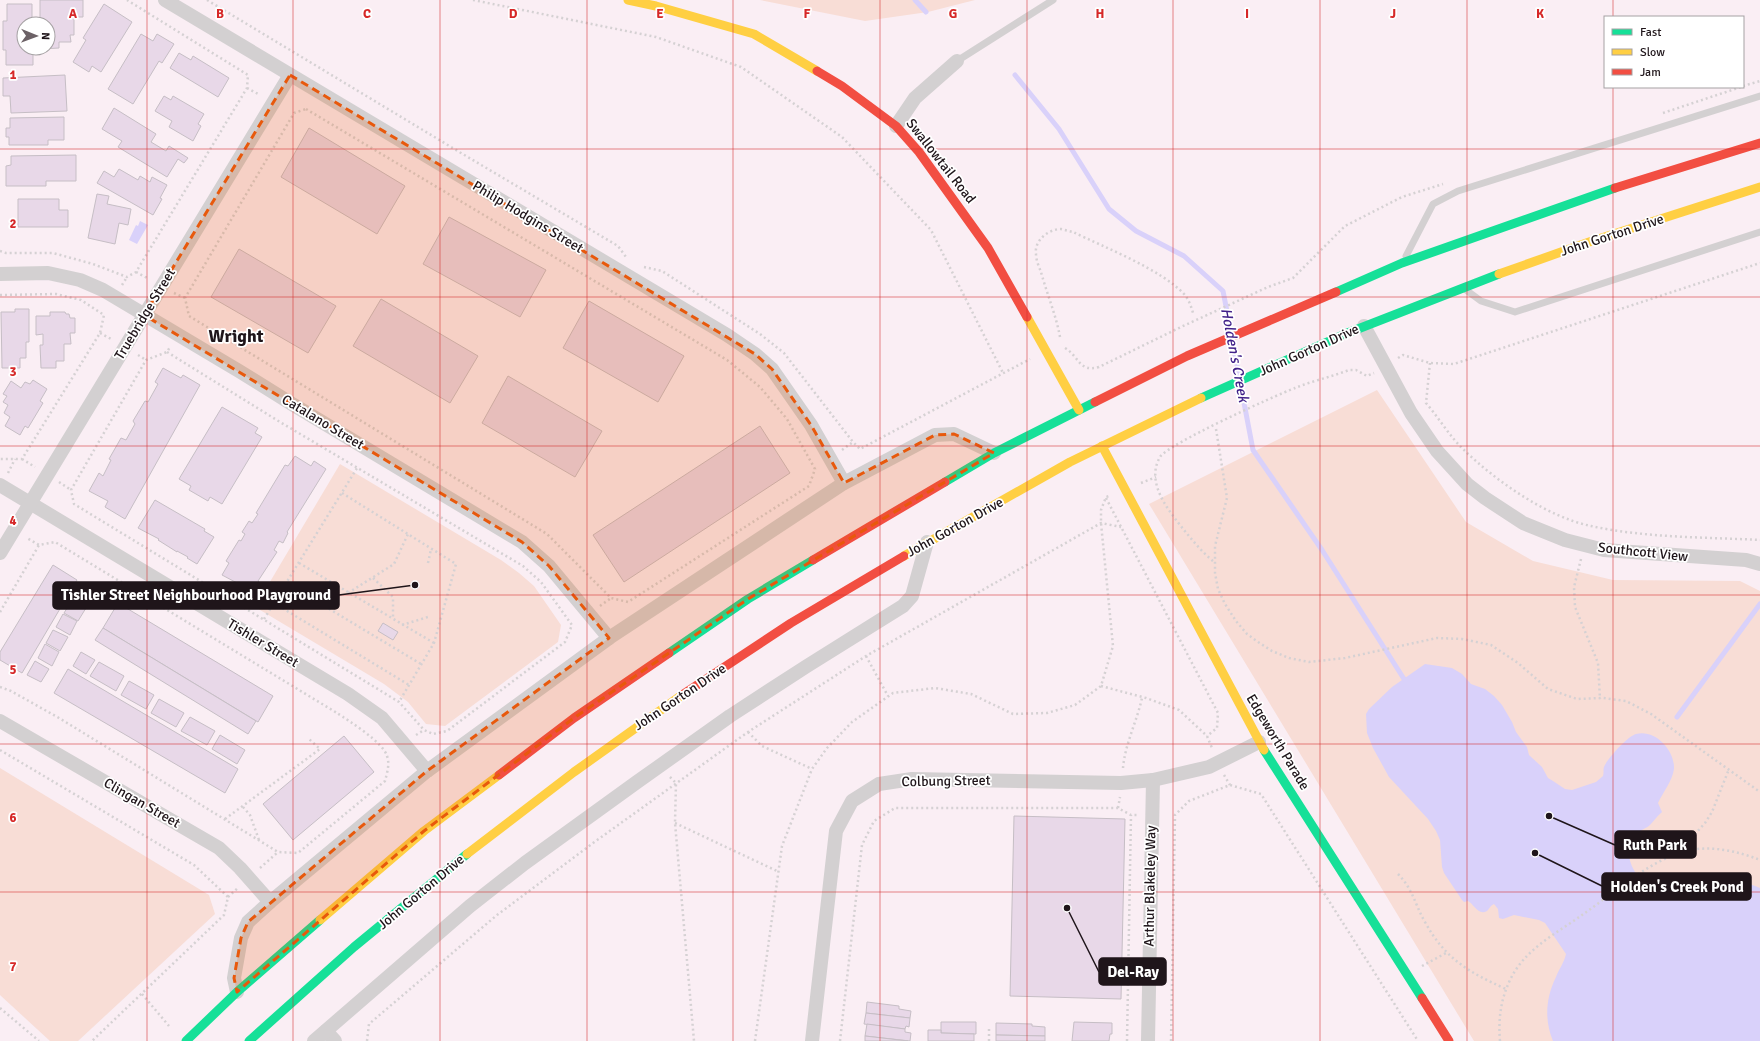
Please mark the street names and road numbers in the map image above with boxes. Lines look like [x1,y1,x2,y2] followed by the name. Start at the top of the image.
[903,115,979,207] street label: Swallowtail Road
[469,177,587,257] street label: Philip Hodgins Street
[1558,210,1666,260] street label: John Gorton Drive
[111,265,179,363] street label: Truebridge Street
[1256,320,1362,380] street label: John Gorton Drive
[279,391,367,453] street label: Catalano Street
[904,493,1006,561] street label: John Gorton Drive
[1597,539,1689,565] street label: Southcott View
[224,615,302,671] street label: Tishler Street
[631,660,729,734] street label: John Gorton Drive
[1243,691,1313,793] street label: Edgeworth Parade
[901,772,991,790] street label: Colbung Street
[101,774,183,832] street label: Clingan Street
[1140,825,1160,947] street label: Arthur Blakeley Way
[374,851,468,933] street label: John Gorton Drive

